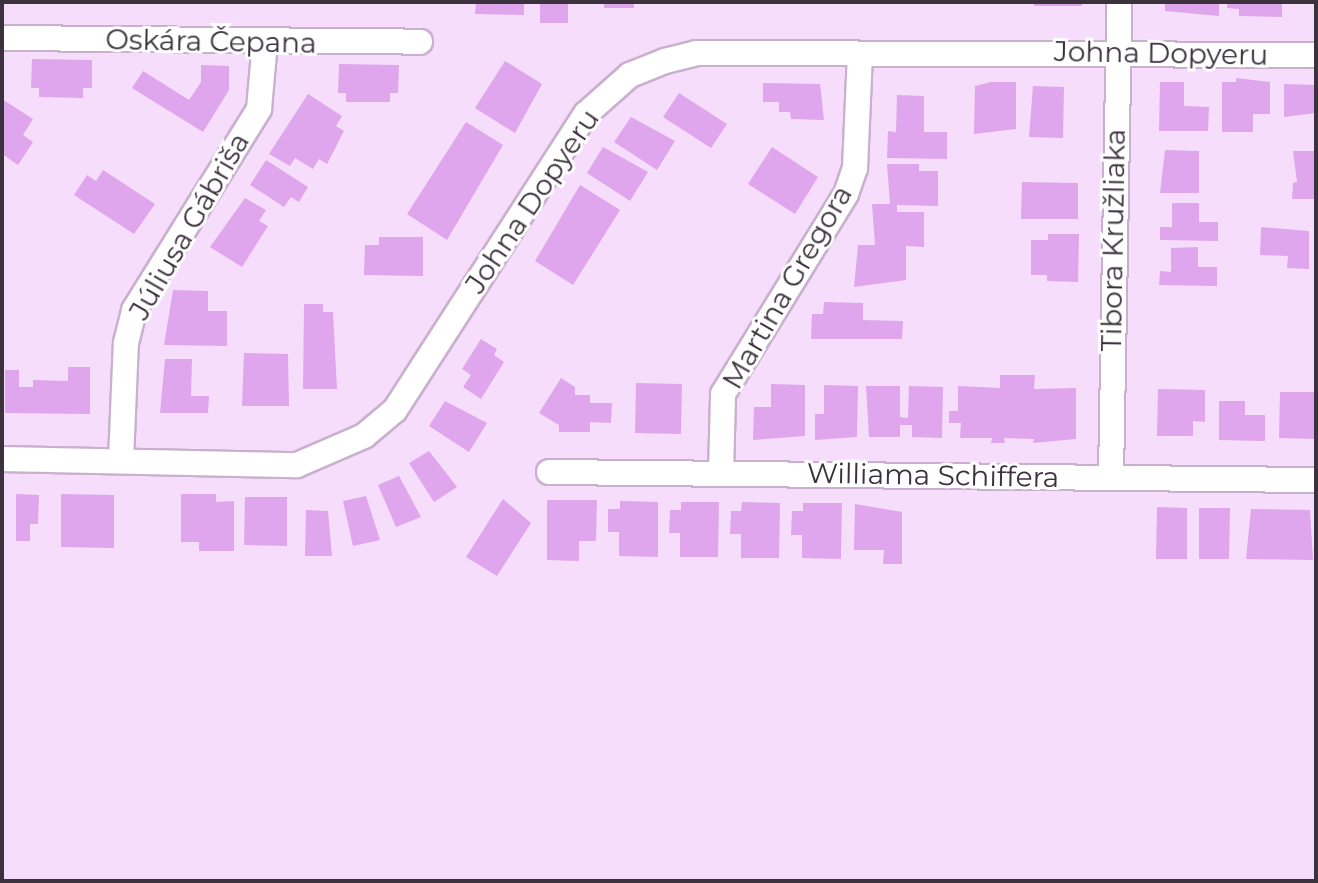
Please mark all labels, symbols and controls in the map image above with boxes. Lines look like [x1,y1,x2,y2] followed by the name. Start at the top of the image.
[105,22,317,60] street label: Oskára Čepana
[1054,34,1268,72] street label: Johna Dopyeru
[458,103,606,299] street label: Johna Dopyeru
[122,127,256,325] street label: Júliusa Gábriša
[1094,128,1132,352] street label: Tibora Kružliaka
[715,179,859,395] street label: Martina Gregora
[807,456,1059,494] street label: Williama Schiffera

